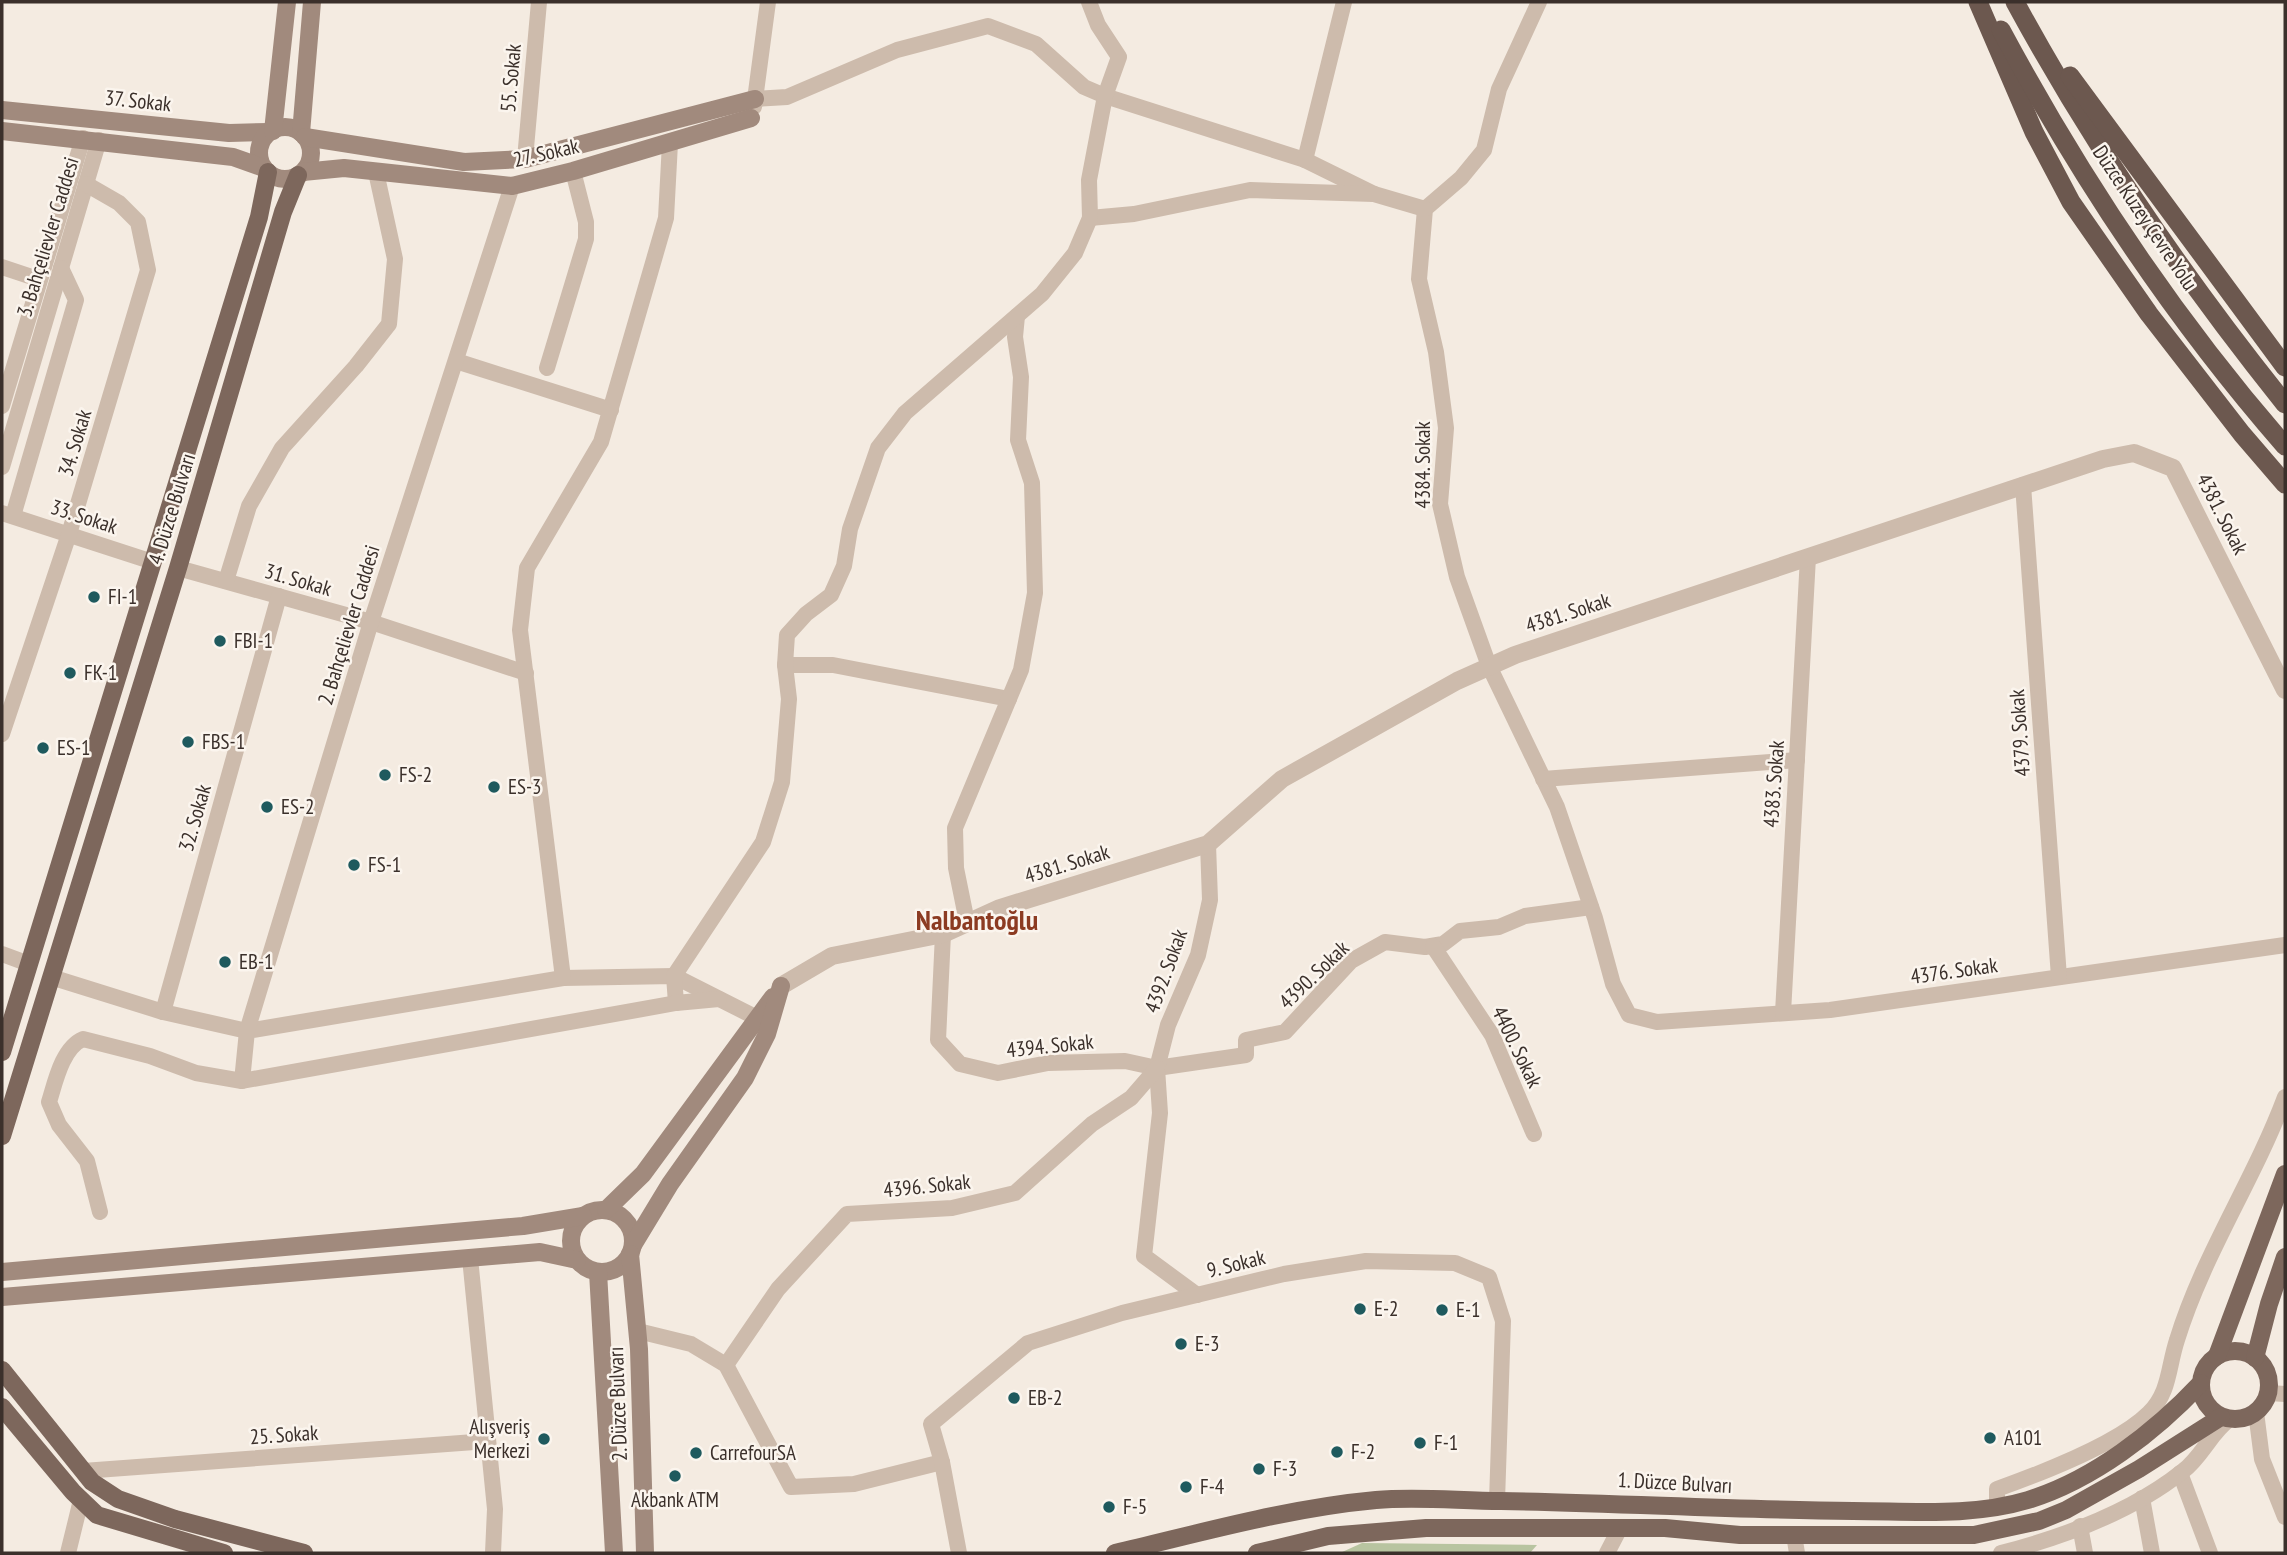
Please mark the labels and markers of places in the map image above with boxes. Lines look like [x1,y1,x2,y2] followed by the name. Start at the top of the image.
[108,583,137,610] place label: FI-1
[86,589,102,605] marker: FI-1
[234,627,273,654] place label: FBI-1
[212,633,228,649] marker: FBI-1
[84,659,117,686] place label: FK-1
[62,665,78,681] marker: FK-1
[202,728,245,755] place label: FBS-1
[57,734,91,761] place label: ES-1
[180,734,196,750] marker: FBS-1
[35,740,51,756] marker: ES-1
[399,761,432,788] place label: FS-2
[377,767,393,783] marker: FS-2
[508,773,542,800] place label: ES-3
[486,779,502,795] marker: ES-3
[281,793,315,820] place label: ES-2
[259,799,275,815] marker: ES-2
[368,851,401,878] place label: FS-1
[346,857,362,873] marker: FS-1
[239,948,273,975] place label: EB-1
[217,954,233,970] marker: EB-1
[1374,1295,1399,1322] place label: E-2
[1456,1296,1481,1323] place label: E-1
[1352,1301,1368,1317] marker: E-2
[1434,1302,1450,1318] marker: E-1
[1195,1330,1220,1357] place label: E-3
[1173,1336,1189,1352] marker: E-3
[1028,1384,1062,1411] place label: EB-2
[1006,1390,1022,1406] marker: EB-2
[469,1413,530,1464] place label: Alışveriş Merkezi
[2004,1424,2042,1451] place label: A101
[1434,1429,1458,1456] place label: F-1
[1982,1430,1998,1446] marker: A101
[536,1431,552,1447] marker: Alışveriş Merkezi
[1412,1435,1428,1451] marker: F-1
[1351,1438,1375,1465] place label: F-2
[710,1439,796,1466] place label: CarrefourSA
[1329,1444,1345,1460] marker: F-2
[688,1445,704,1461] marker: CarrefourSA
[1273,1455,1297,1482] place label: F-3
[1251,1461,1267,1477] marker: F-3
[667,1468,683,1484] marker: Akbank ATM
[1200,1473,1225,1500] place label: F-4
[1178,1479,1194,1495] marker: F-4
[631,1486,719,1513] place label: Akbank ATM
[1123,1493,1147,1520] place label: F-5
[1101,1499,1117,1515] marker: F-5

